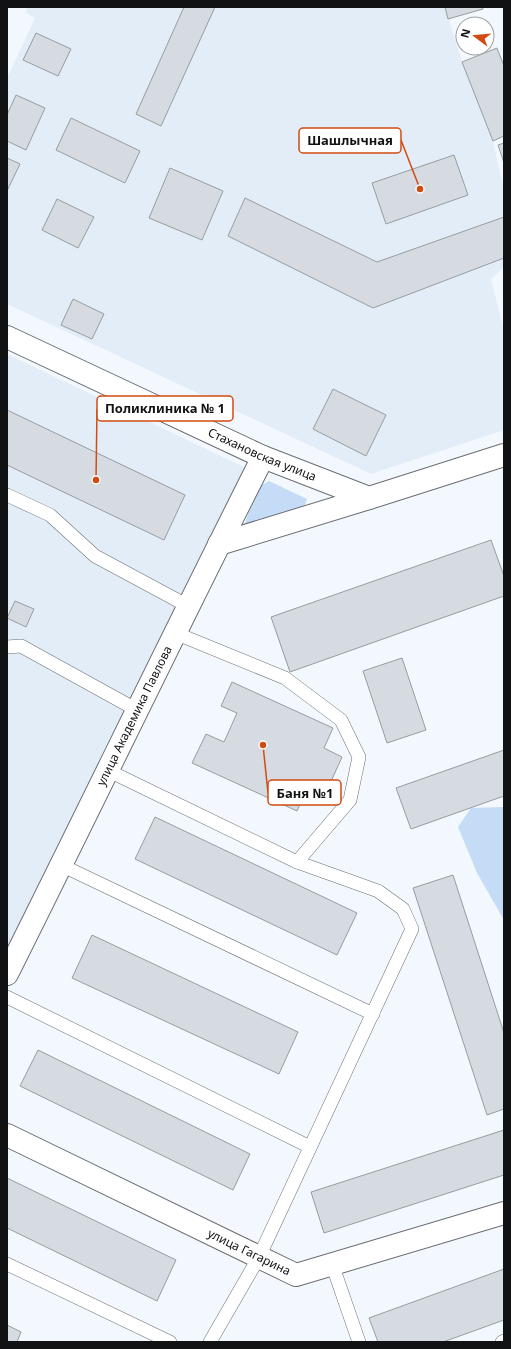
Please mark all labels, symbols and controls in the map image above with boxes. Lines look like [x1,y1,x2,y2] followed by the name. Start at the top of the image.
[455,16,495,56] north arrow
[456,27,473,39] text: N
[299,128,401,153] callout: Шашлычная
[307,131,393,149] text: Шашлычная
[97,396,233,421] callout: Поликлиника № 1
[105,399,225,417] text: Поликлиника № 1
[205,423,319,485] street label: Стахановская улица
[92,643,176,788] street label: улица Академика Павлова
[268,780,341,805] callout: Баня №1
[277,784,333,802] text: Баня №1
[205,1224,294,1279] street label: улица Гагарина

